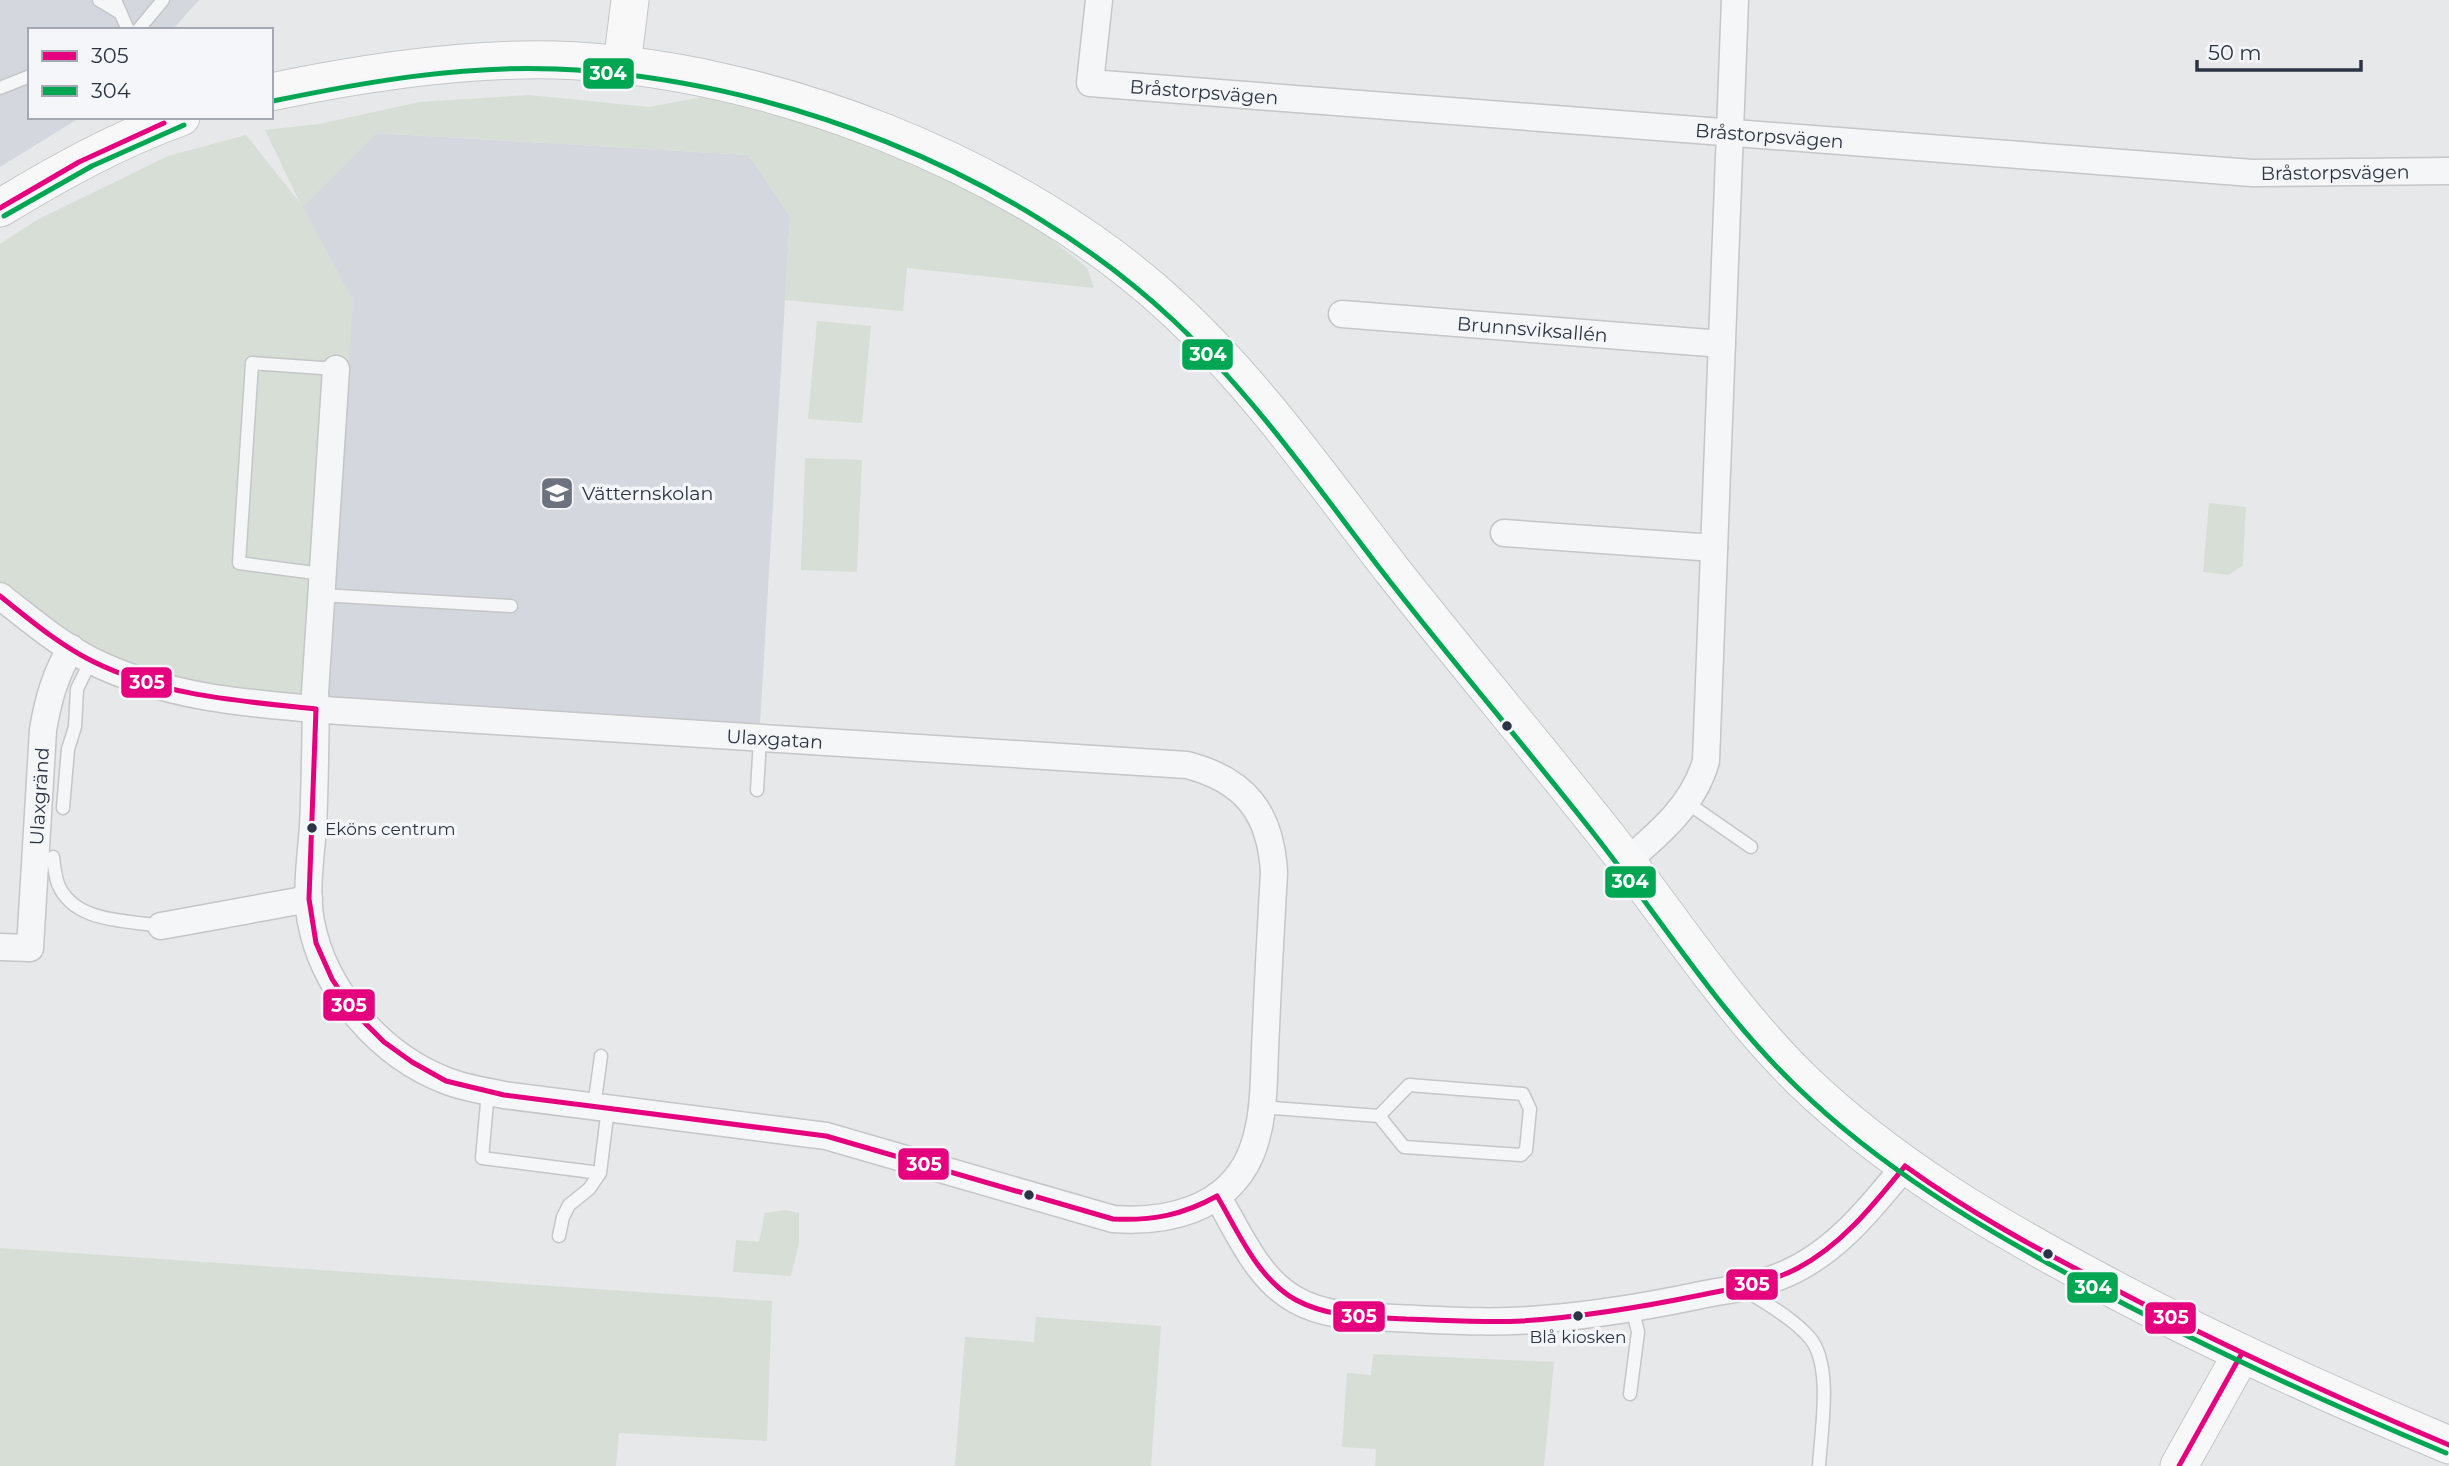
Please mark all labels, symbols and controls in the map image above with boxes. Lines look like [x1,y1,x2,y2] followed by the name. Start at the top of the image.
[28,28,273,119] legend
[2197,28,2362,72] scale bar
[2208,40,2262,65] text: 50 m
[91,43,129,68] text: 305
[582,57,635,90] line badge: 304
[588,62,627,85] text: 304
[1129,75,1279,110] street label: Bråstorpsvägen
[91,78,131,103] text: 304
[1694,119,1845,153] street label: Bråstorpsvägen
[2260,160,2410,185] street label: Bråstorpsvägen
[1456,312,1609,347] street label: Brunnsviksallén
[1181,338,1234,371] line badge: 304
[1188,343,1227,366] text: 304
[538,474,576,512] school or university icon: Vätternskolan
[582,482,713,505] place label: Vätternskolan
[120,666,173,699] line badge: 305
[128,671,165,694] text: 305
[1500,719,1514,733] unlabelled marker
[726,725,824,754] street label: Ulaxgatan
[25,747,54,846] street label: Ulaxgränd
[325,819,455,839] place label: Eköns centrum
[305,821,319,835] marker: Eköns centrum
[1604,865,1657,899] line badge: 304
[1610,870,1649,893] text: 304
[322,988,376,1022] line badge: 305
[330,994,367,1017] text: 305
[897,1147,950,1181] line badge: 305
[905,1153,942,1176] text: 305
[1022,1188,1036,1202] unlabelled marker
[2041,1247,2055,1261] unlabelled marker
[1725,1268,1779,1301] line badge: 305
[2066,1271,2119,1304] line badge: 304
[1733,1273,1770,1296] text: 305
[2073,1276,2112,1299] text: 304
[1332,1300,1386,1333] line badge: 305
[2144,1301,2197,1335] line badge: 305
[1340,1305,1377,1328] text: 305
[2152,1306,2189,1329] text: 305
[1571,1309,1585,1323] marker: Blå kiosken
[1529,1327,1627,1347] place label: Blå kiosken

